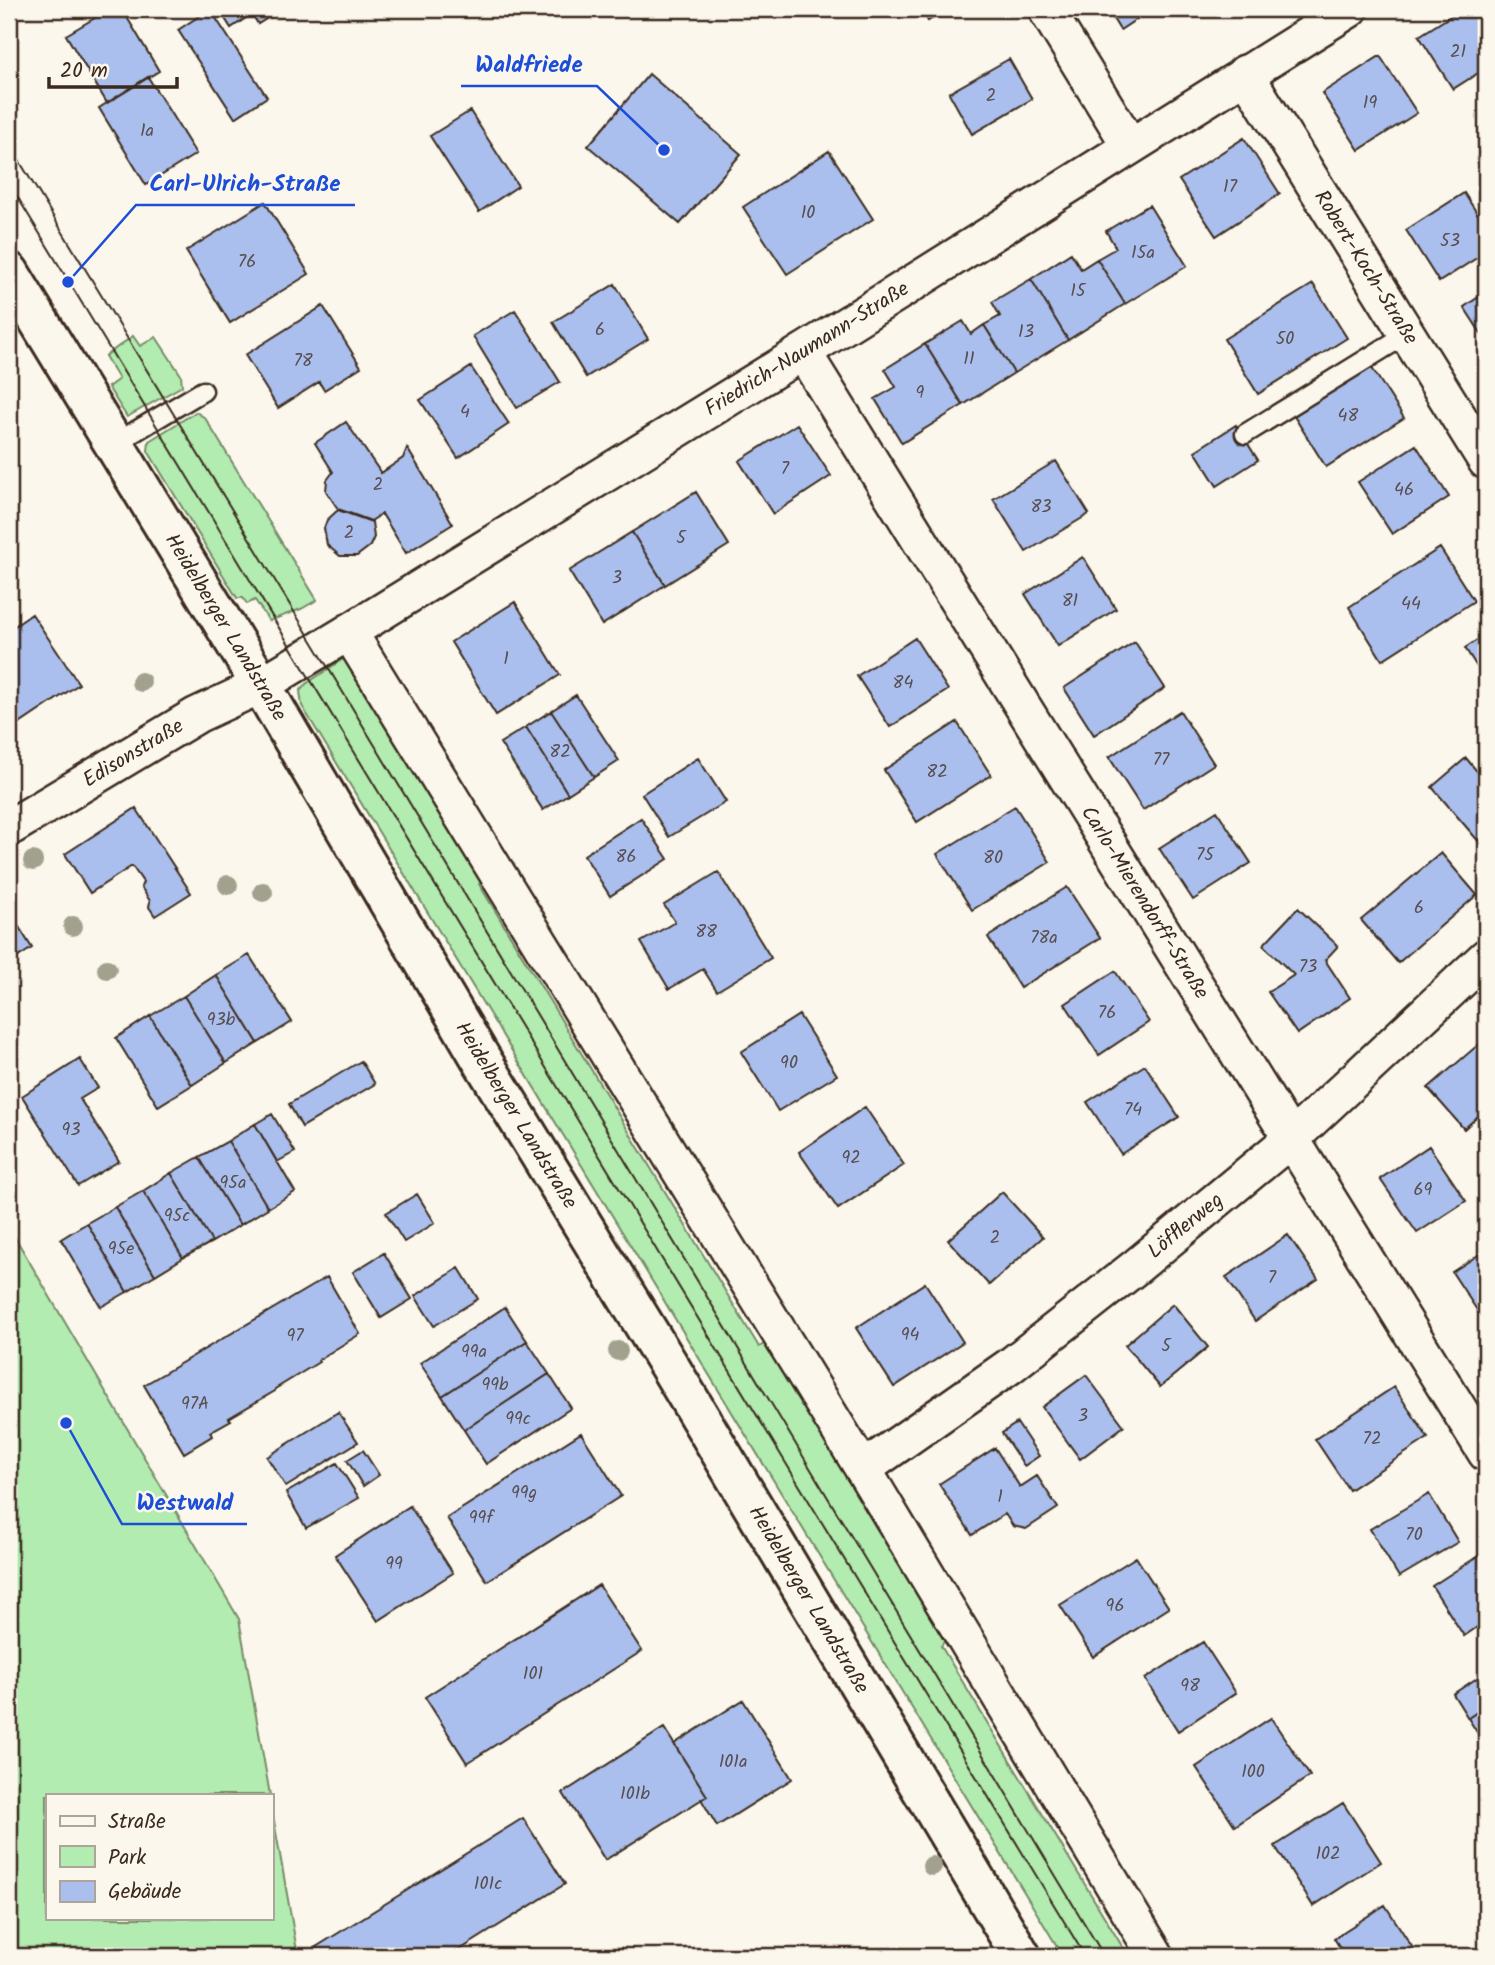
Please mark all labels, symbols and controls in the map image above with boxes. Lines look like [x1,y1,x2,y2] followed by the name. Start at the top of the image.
[1450,38,1466,67] house number: 21
[461,42,597,86] callout: Waldfriede
[49,46,177,90] scale bar
[475,48,583,84] text: Waldfriede
[60,55,108,88] text: 20 m
[986,82,996,111] house number: 2
[1363,89,1377,118] house number: 19
[140,117,154,146] house number: 1a
[136,161,355,205] callout: Carl-Ulrich-Straße
[149,167,341,203] text: Carl-Ulrich-Straße
[1223,173,1238,202] house number: 17
[1305,184,1427,352] street label: Robert-Koch-Straße
[801,199,815,228] house number: 10
[1440,227,1460,256] house number: 53
[1131,239,1155,268] house number: 15a
[238,248,256,277] house number: 76
[698,273,916,425] street label: Friedrich-Naumann-Straße
[1070,277,1087,306] house number: 15
[595,316,605,345] house number: 6
[1018,318,1034,347] house number: 13
[1276,325,1294,354] house number: 50
[963,345,975,374] house number: 11
[293,347,313,376] house number: 78
[916,379,925,408] house number: 9
[460,398,470,427] house number: 4
[1338,402,1359,431] house number: 48
[781,455,790,484] house number: 7
[373,471,383,500] house number: 2
[1394,476,1414,505] house number: 46
[1030,493,1052,522] house number: 83
[344,519,354,548] house number: 2
[676,524,687,553] house number: 5
[156,527,296,728] street label: Heidelberger Landstraße
[612,564,622,593] house number: 3
[1062,587,1078,616] house number: 81
[1401,590,1421,619] house number: 44
[503,645,509,674] house number: 1
[893,669,913,698] house number: 84
[76,710,191,797] street label: Edisonstraße
[549,738,571,767] house number: 82
[1153,746,1170,775] house number: 77
[926,758,948,787] house number: 82
[1072,799,1218,1006] street label: Carlo-Mierendorff-Straße
[1196,841,1215,870] house number: 75
[616,843,636,872] house number: 86
[983,844,1003,873] house number: 80
[1414,894,1424,923] house number: 6
[695,918,717,947] house number: 88
[1030,924,1058,953] house number: 78a
[1299,953,1317,982] house number: 73
[1098,999,1116,1028] house number: 76
[207,1006,236,1035] house number: 93b
[446,1015,586,1216] street label: Heidelberger Landstraße
[780,1049,798,1078] house number: 90
[1124,1096,1142,1125] house number: 74
[61,1116,81,1145] house number: 93
[841,1144,861,1173] house number: 92
[220,1169,246,1198] house number: 95a
[1414,1176,1433,1205] house number: 69
[1140,1185,1231,1267] street label: Löfflerweg
[164,1202,190,1231] house number: 95c
[990,1224,1000,1253] house number: 2
[108,1235,134,1264] house number: 95e
[1268,1264,1277,1293] house number: 7
[901,1321,919,1350] house number: 94
[286,1322,304,1351] house number: 97
[1161,1332,1172,1361] house number: 5
[461,1338,487,1367] house number: 99a
[481,1371,509,1400] house number: 99b
[181,1390,209,1419] house number: 97A
[1078,1402,1088,1431] house number: 3
[505,1405,531,1434] house number: 99c
[1363,1425,1381,1454] house number: 72
[511,1479,537,1508] house number: 99g
[122,1480,247,1524] callout: Westwald
[997,1483,1003,1512] house number: 1
[137,1486,234,1522] text: Westwald
[739,1499,878,1701] street label: Heidelberger Landstraße
[469,1504,495,1533] house number: 99f
[1405,1521,1423,1550] house number: 70
[385,1550,403,1579] house number: 99
[1106,1592,1124,1621] house number: 96
[523,1660,543,1689] house number: 101
[1180,1672,1200,1701] house number: 98
[719,1748,747,1777] house number: 101a
[1241,1758,1265,1787] house number: 100
[620,1780,650,1809] house number: 101b
[46,1794,273,1920] legend
[108,1806,166,1839] text: Straße
[1315,1840,1341,1869] house number: 102
[108,1842,146,1875] text: Park
[474,1870,502,1899] house number: 101c
[108,1876,182,1909] text: Gebäude

